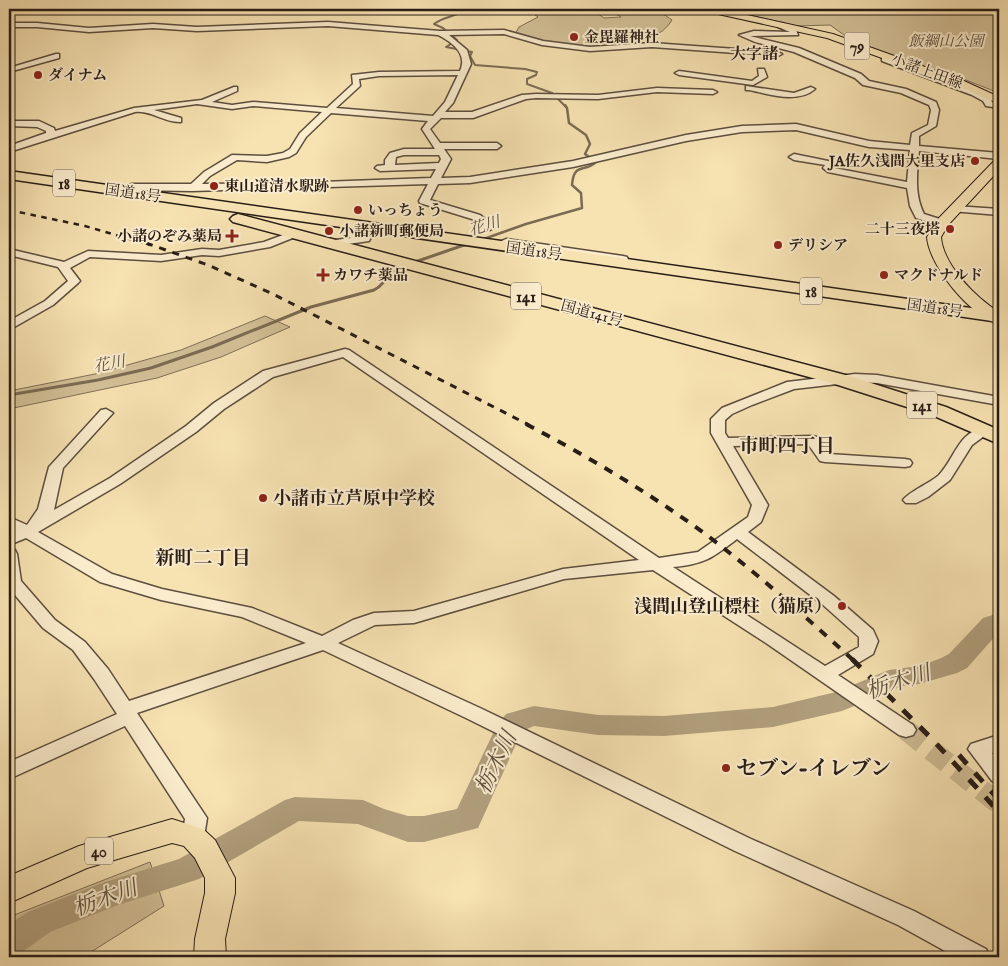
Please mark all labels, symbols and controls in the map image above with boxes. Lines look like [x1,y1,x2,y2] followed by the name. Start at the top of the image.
[584,28,659,47] place label: 金毘羅神社
[568,31,580,43] marker: 金毘羅神社
[844,32,870,59] road number: 79
[908,32,986,51] park label: 飯綱山公園
[730,45,779,65] district label: 大字諸
[888,50,965,93] street label: 小諸上田線
[48,66,107,85] place label: ダイナム
[32,69,44,81] marker: ダイナム
[827,152,965,171] place label: JA佐久浅間大里支店
[969,155,981,167] marker: JA佐久浅間大里支店
[53,170,75,197] road number: 18
[224,177,329,196] place label: 東山道清水駅跡
[104,180,162,207] street label: 国道18号
[208,180,220,192] marker: 東山道清水駅跡
[368,201,443,220] place label: いっちょう
[352,204,364,216] marker: いっちょう
[466,212,505,241] water label: 花川
[865,220,940,239] place label: 二十三夜塔
[339,222,444,241] place label: 小諸新町郵便局
[944,223,956,235] marker: 二十三夜塔
[323,225,335,237] marker: 小諸新町郵便局
[117,227,222,246] place label: 小諸のぞみ薬局
[226,230,238,242] marker: 小諸のぞみ薬局
[788,236,848,255] place label: デリシア
[505,238,563,265] street label: 国道18号
[772,239,784,251] marker: デリシア
[333,266,408,285] place label: カワチ薬品
[894,266,983,285] place label: マクドナルド
[317,269,329,281] marker: カワチ薬品
[878,269,890,281] marker: マクドナルド
[800,278,822,304] road number: 18
[511,282,541,310] road number: 141
[906,295,964,322] street label: 国道18号
[559,296,625,331] street label: 国道141号
[92,352,129,378] water label: 花川
[907,392,937,418] road number: 141
[739,435,835,459] district label: 市町四丁目
[273,488,435,511] place label: 小諸市立芦原中学校
[257,492,269,504] marker: 小諸市立芦原中学校
[155,547,251,571] district label: 新町二丁目
[634,596,832,619] place label: 浅間山登山標柱（猫原）
[836,600,848,612] marker: 浅間山登山標柱（猫原）
[863,659,936,706] water label: 栃木川
[470,725,525,799] water label: 栃木川
[736,756,891,783] place label: セブン-イレブン
[720,762,732,774] marker: セブン-イレブン
[85,838,113,864] road number: 40
[70,874,143,923] water label: 栃木川

